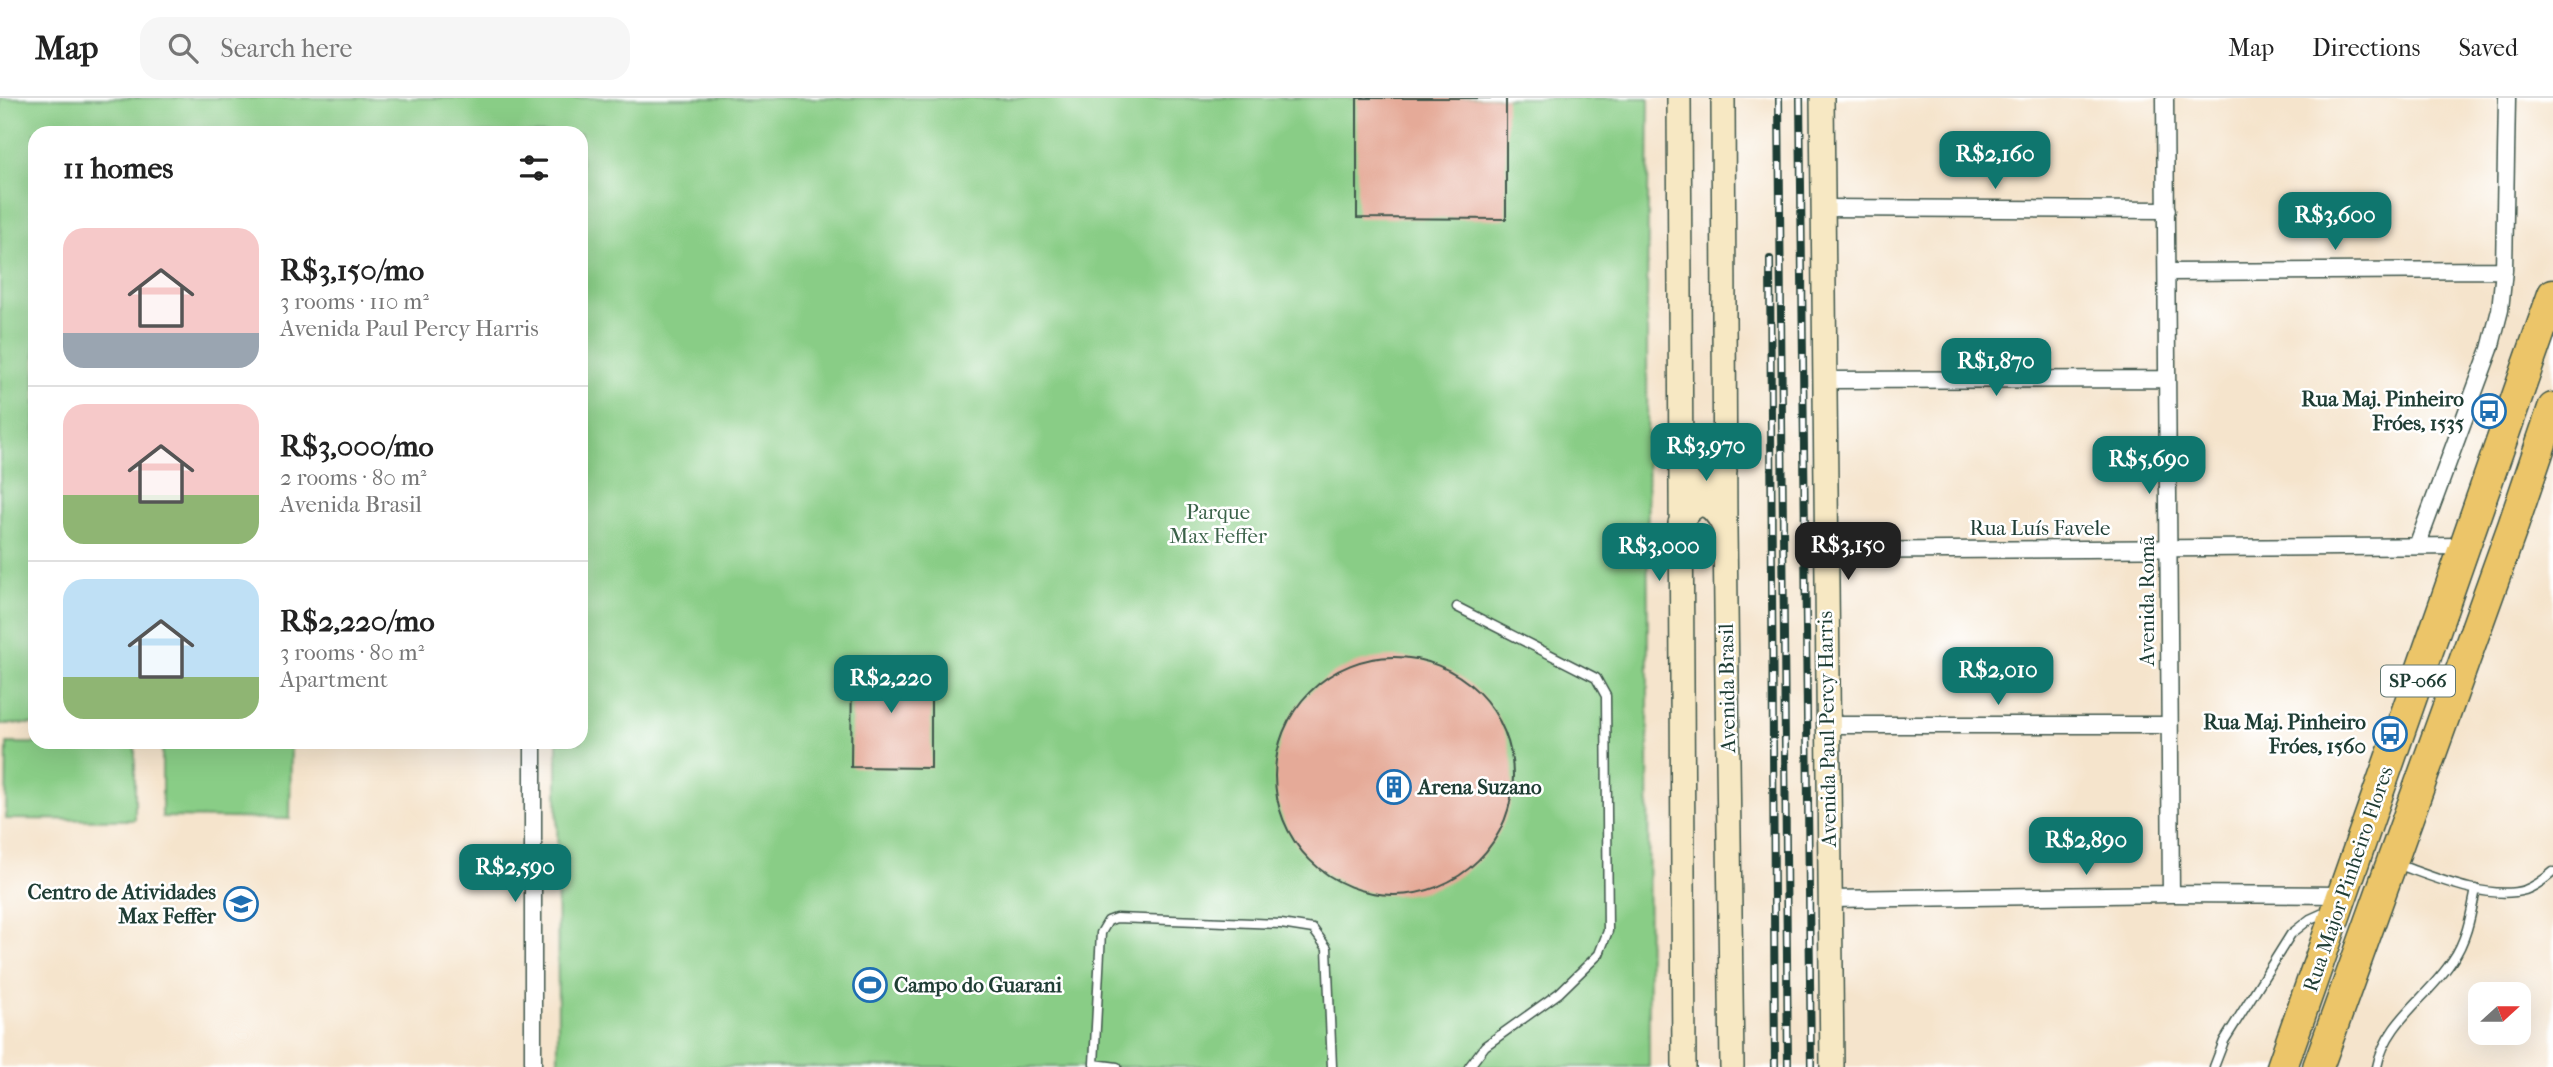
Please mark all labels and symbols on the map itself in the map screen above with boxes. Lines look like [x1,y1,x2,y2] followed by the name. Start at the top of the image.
[1930,132,2060,191] pin: R$2,160
[2270,192,2400,252] pin: R$3,600
[1931,338,2061,398] pin: R$1,870
[2301,387,2464,435] place label: Rua Maj. Pinheiro Fróes, 1535
[2470,392,2508,430] bus stop icon: Rua Maj. Pinheiro Fróes, 1535
[1641,424,1771,483] pin: R$3,970
[2084,436,2214,496] pin: R$5,690
[1169,500,1267,548] park label: Parque Max Feffer
[1970,516,2110,540] street label: Rua Luís Favele
[1783,522,1913,582] pin: R$3,150
[1594,524,1724,583] pin: R$3,000
[2135,536,2159,667] street label: Avenida Romã
[1813,610,1841,848] street label: Avenida Paul Percy Harris
[1714,623,1740,754] street label: Avenida Brasil
[1933,648,2063,707] pin: R$2,010
[826,656,956,715] pin: R$2,220
[2381,666,2455,696] road number: SP-066
[2203,710,2366,758] place label: Rua Maj. Pinheiro Fróes, 1560
[2371,715,2409,753] bus stop icon: Rua Maj. Pinheiro Fróes, 1560
[2298,763,2398,995] street label: Rua Major Pinheiro Flores
[1375,768,1413,806] building icon: Arena Suzano
[1416,775,1542,799] place label: Arena Suzano
[2021,818,2151,877] pin: R$2,890
[450,844,580,904] pin: R$2,590
[28,880,217,928] place label: Centro de Atividades Max Feffer
[222,885,260,923] school or university icon: Centro de Atividades Max Feffer
[851,966,889,1004] sports icon: Campo do Guarani
[894,973,1063,997] place label: Campo do Guarani
[2468,982,2530,1045] north arrow

